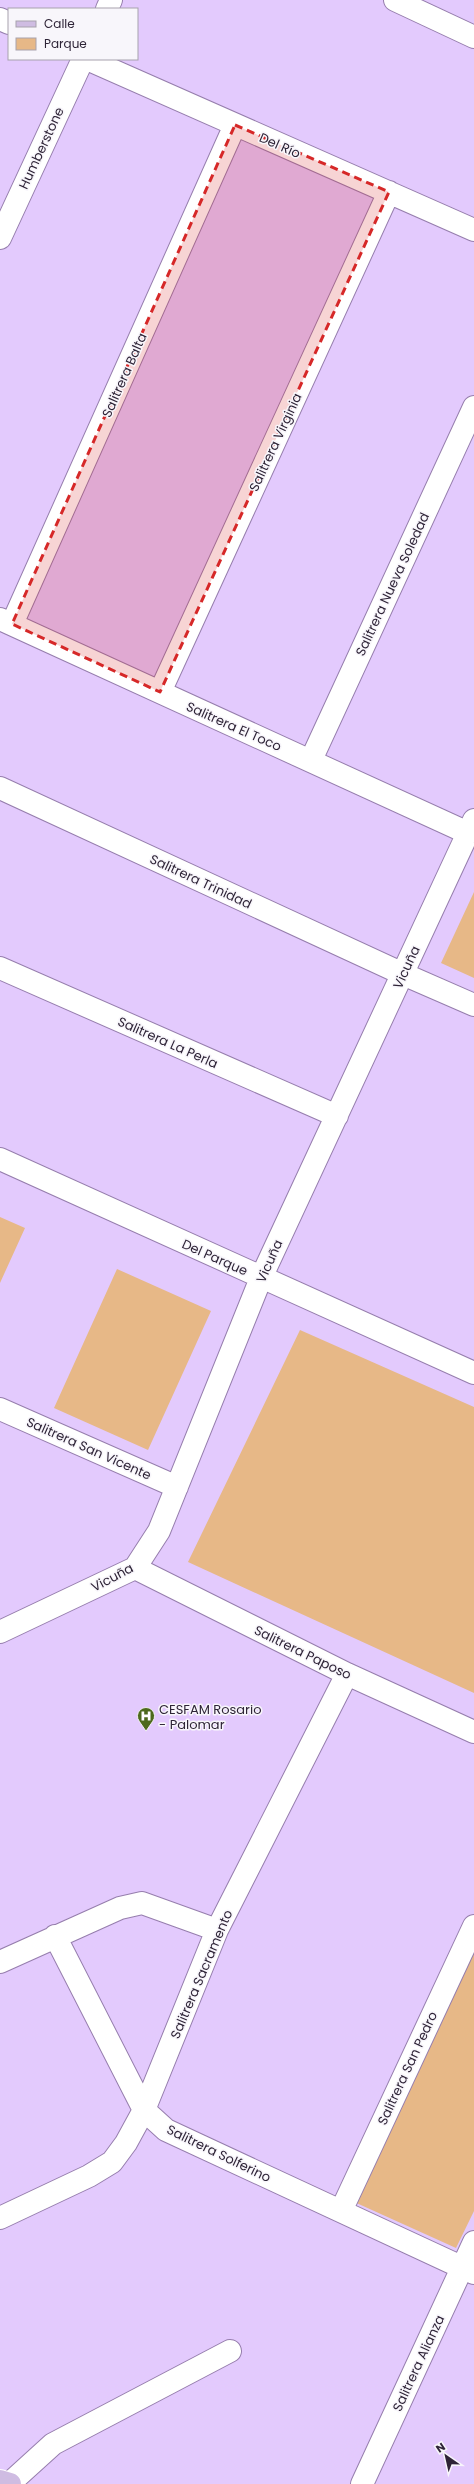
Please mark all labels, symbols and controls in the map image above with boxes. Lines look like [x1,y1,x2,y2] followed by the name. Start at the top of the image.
[8,8,138,60] legend
[44,15,75,32] text: Calle
[44,35,87,52] text: Parque
[14,104,69,192] street label: Humberstone
[256,128,303,163] street label: Del Río
[97,330,152,421] street label: Salitrera Balta
[244,390,307,495] street label: Salitrera Virginia
[351,509,434,659] street label: Salitrera Nueva Soledad
[183,697,284,756] street label: Salitrera El Toco
[147,849,255,913] street label: Salitrera Trinidad
[388,943,425,992] street label: Vicuña
[115,1012,221,1073] street label: Salitrera La Perla
[179,1234,251,1280] street label: Del Parque
[252,1237,287,1286] street label: Vicuña
[23,1412,154,1485] street label: Salitrera San Vicente
[88,1558,137,1596] street label: Vicuña
[251,1621,355,1684] street label: Salitrera Paposo
[159,1700,261,1734] place label: CESFAM Rosario - Palomar
[136,1706,156,1731] hospital icon: CESFAM Rosario - Palomar
[166,1907,237,2042] street label: Salitrera Sacramento
[373,2008,442,2128] street label: Salitrera San Pedro
[163,2120,274,2187] street label: Salitrera Solferino
[388,2312,449,2415] street label: Salitrera Alianza
[426,2436,466,2476] north arrow
[433,2439,448,2457] text: N

